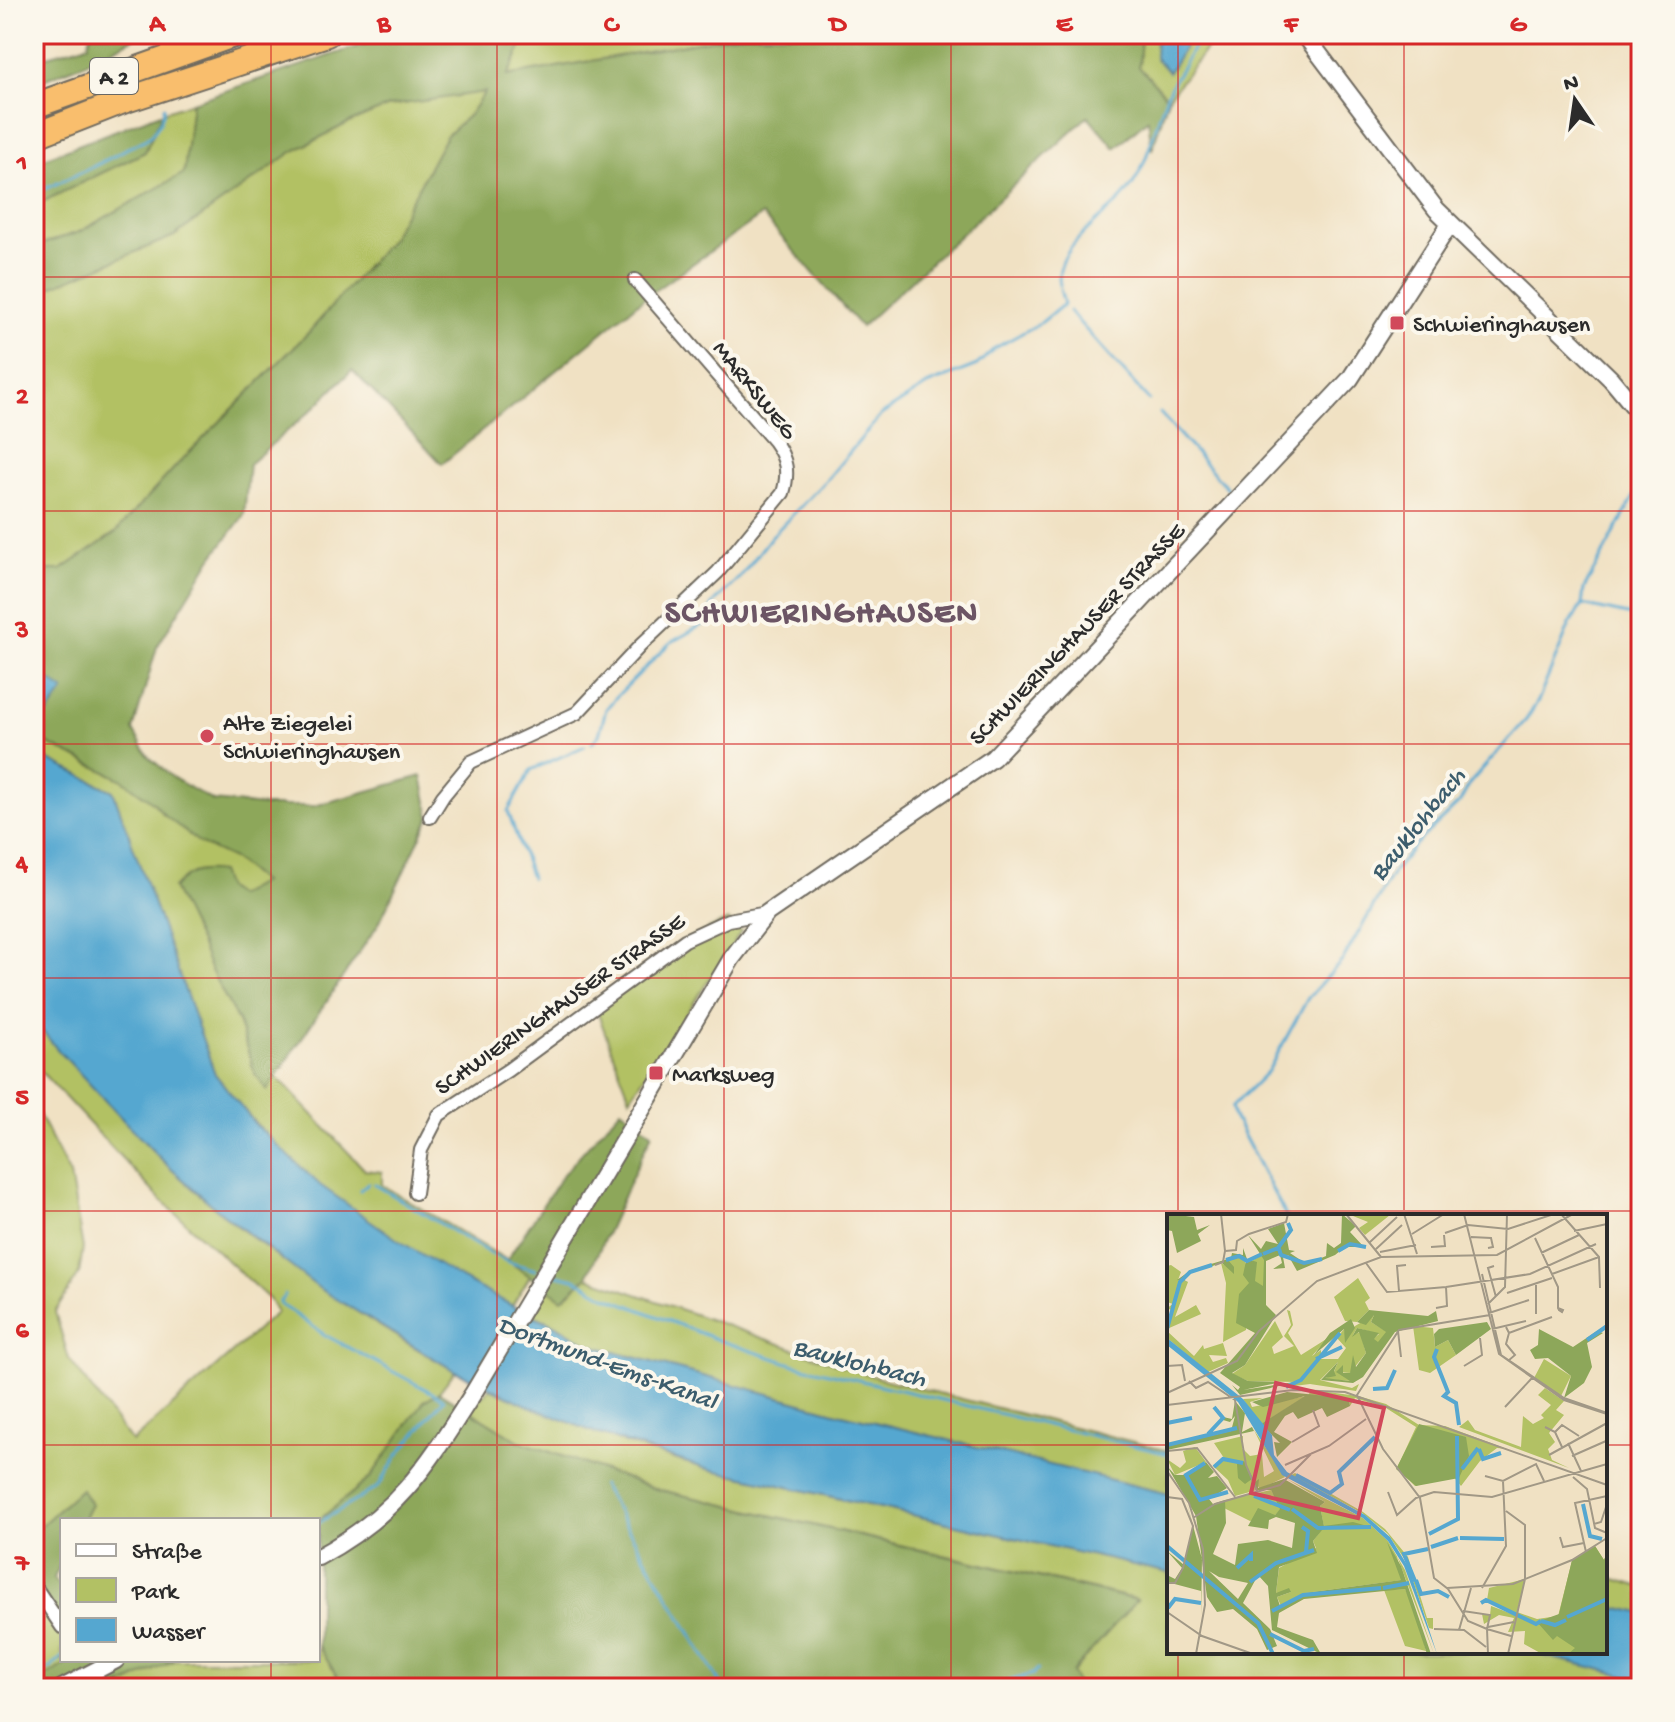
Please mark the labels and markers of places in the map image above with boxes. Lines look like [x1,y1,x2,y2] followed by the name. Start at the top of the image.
[1413,312,1591,341] place label: Schwieringhausen
[1388,314,1406,332] marker: Schwieringhausen
[223,711,401,768] place label: Alte Ziegelei Schwieringhausen
[198,727,216,745] marker: Alte Ziegelei Schwieringhausen
[672,1062,775,1091] place label: Marksweg
[647,1064,665,1082] marker: Marksweg

